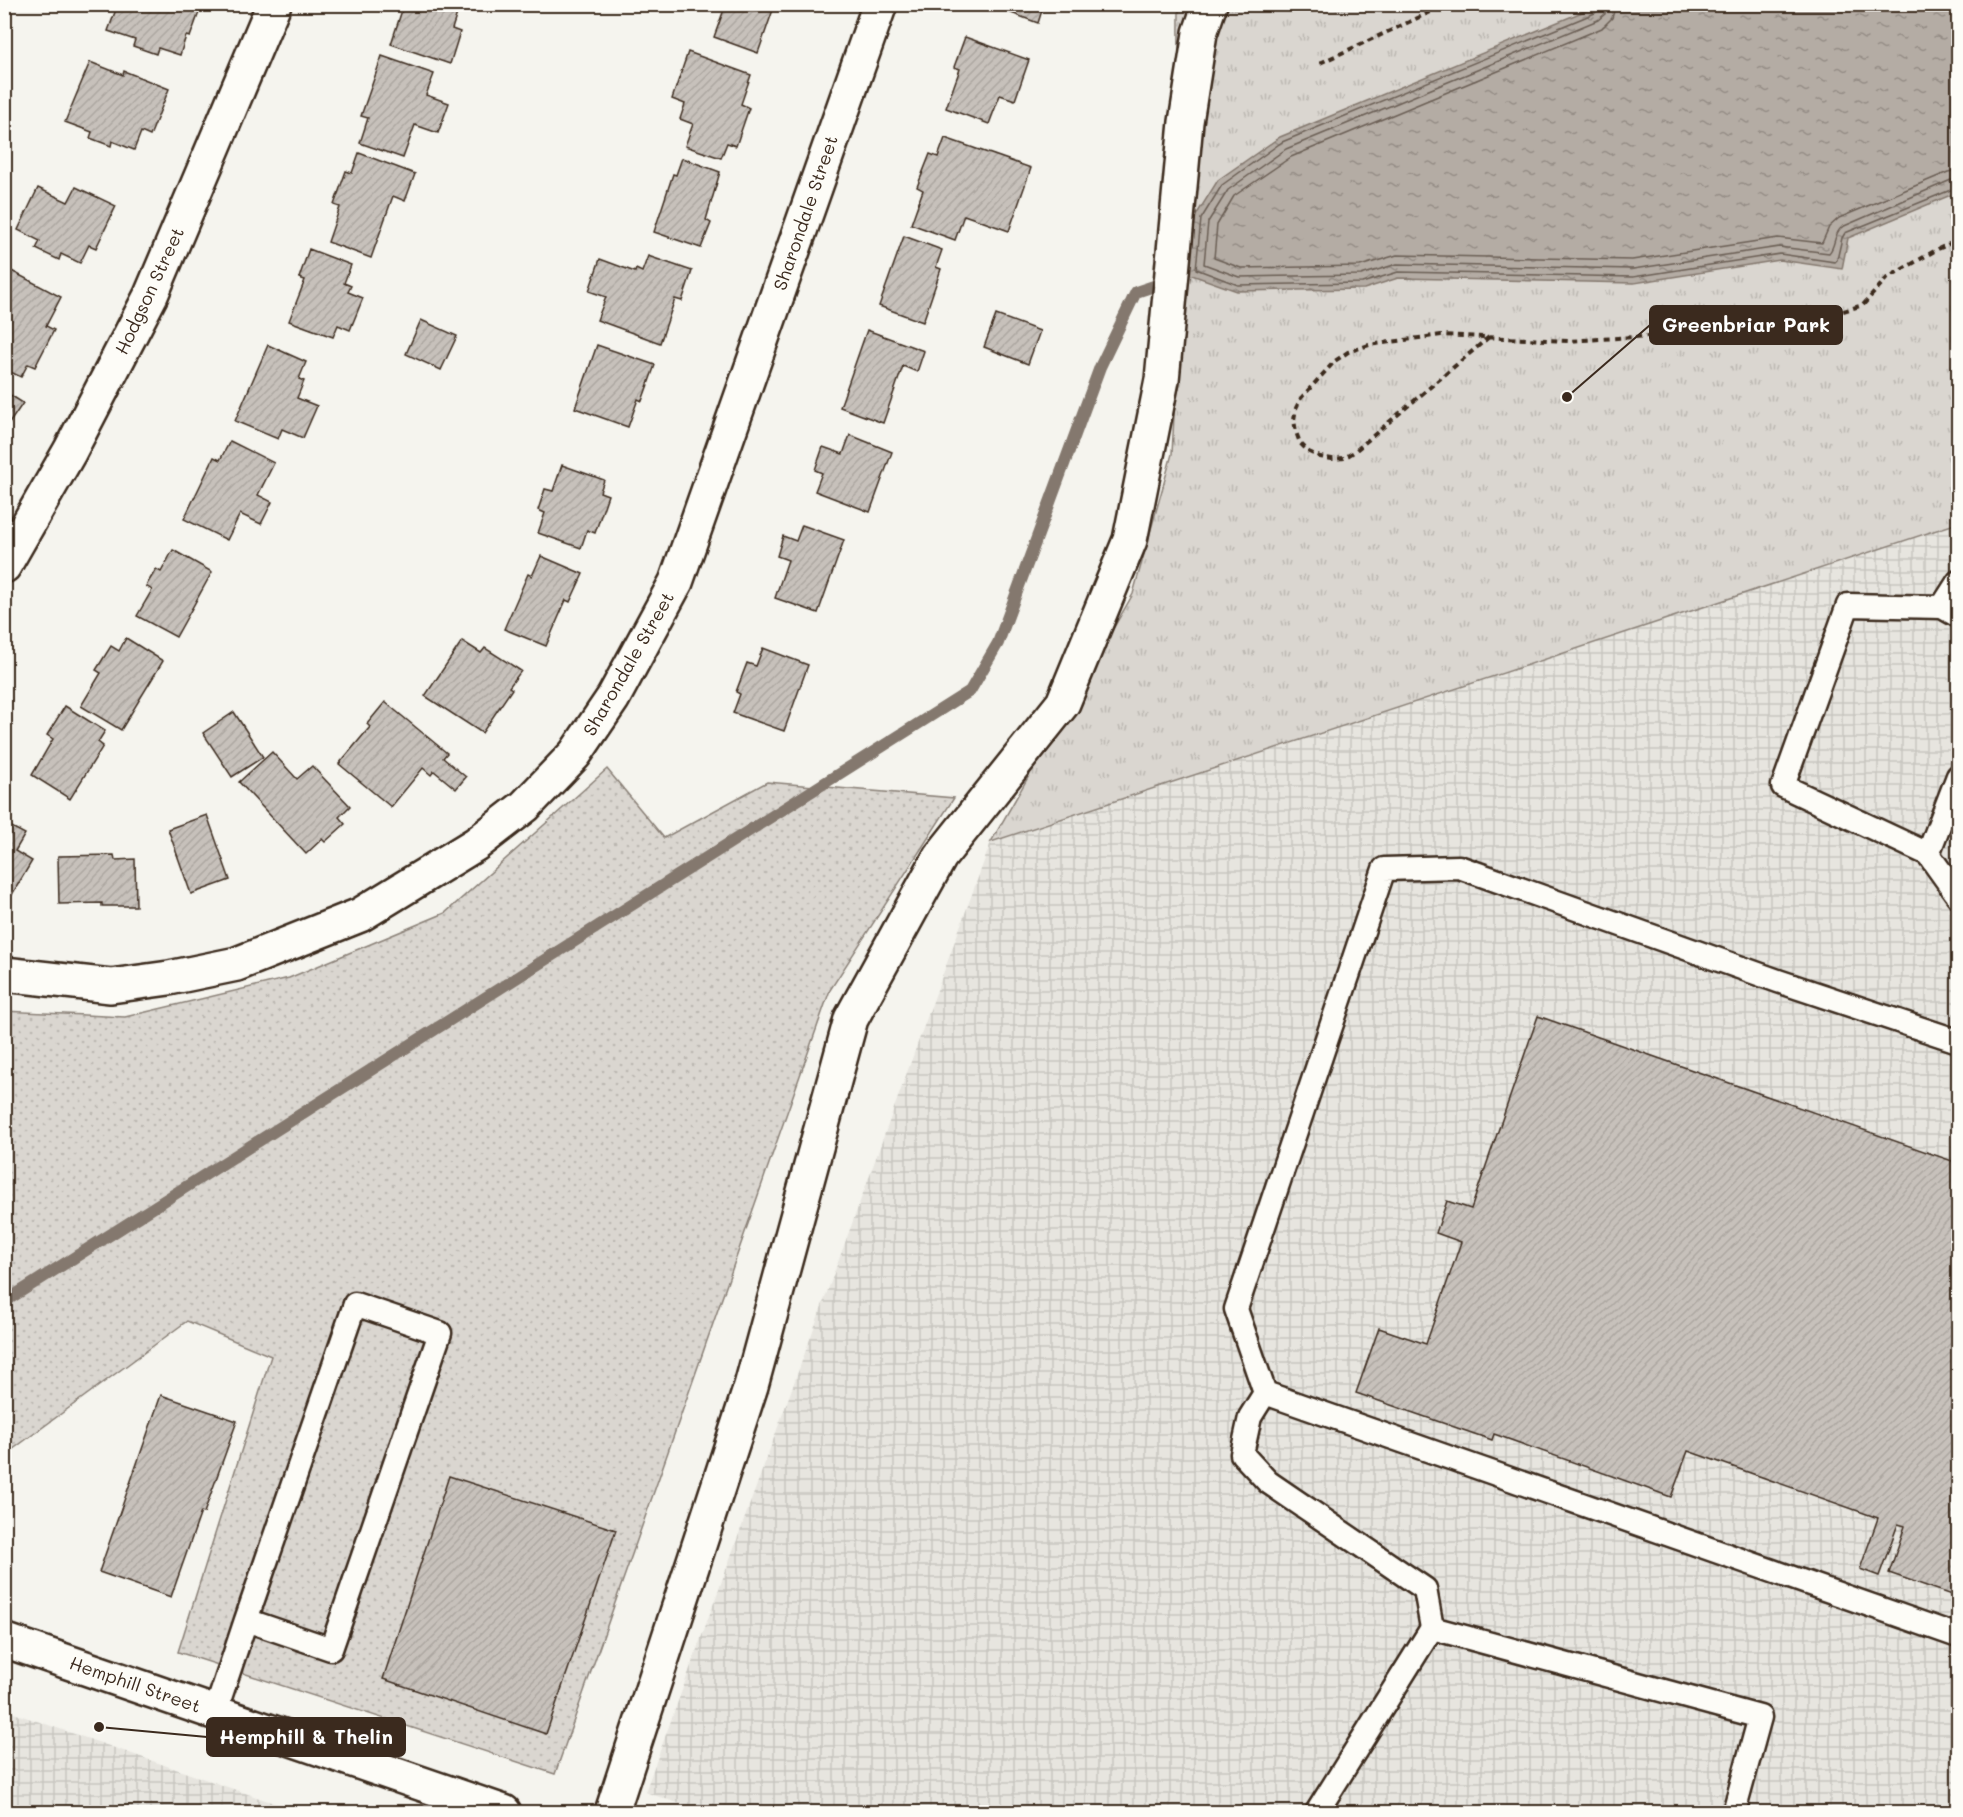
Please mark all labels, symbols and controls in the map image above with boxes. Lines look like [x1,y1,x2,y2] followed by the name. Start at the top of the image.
[767,132,843,293] street label: Sharondale Street
[109,223,189,358] street label: Hodgson Street
[1650,306,1842,344] callout: Greenbriar Park
[1662,311,1830,337] text: Greenbriar Park
[577,587,679,740] street label: Sharondale Street
[67,1650,204,1718] street label: Hemphill Street
[207,1718,405,1756] callout: Hemphill & Thelin
[219,1723,393,1749] text: Hemphill & Thelin

